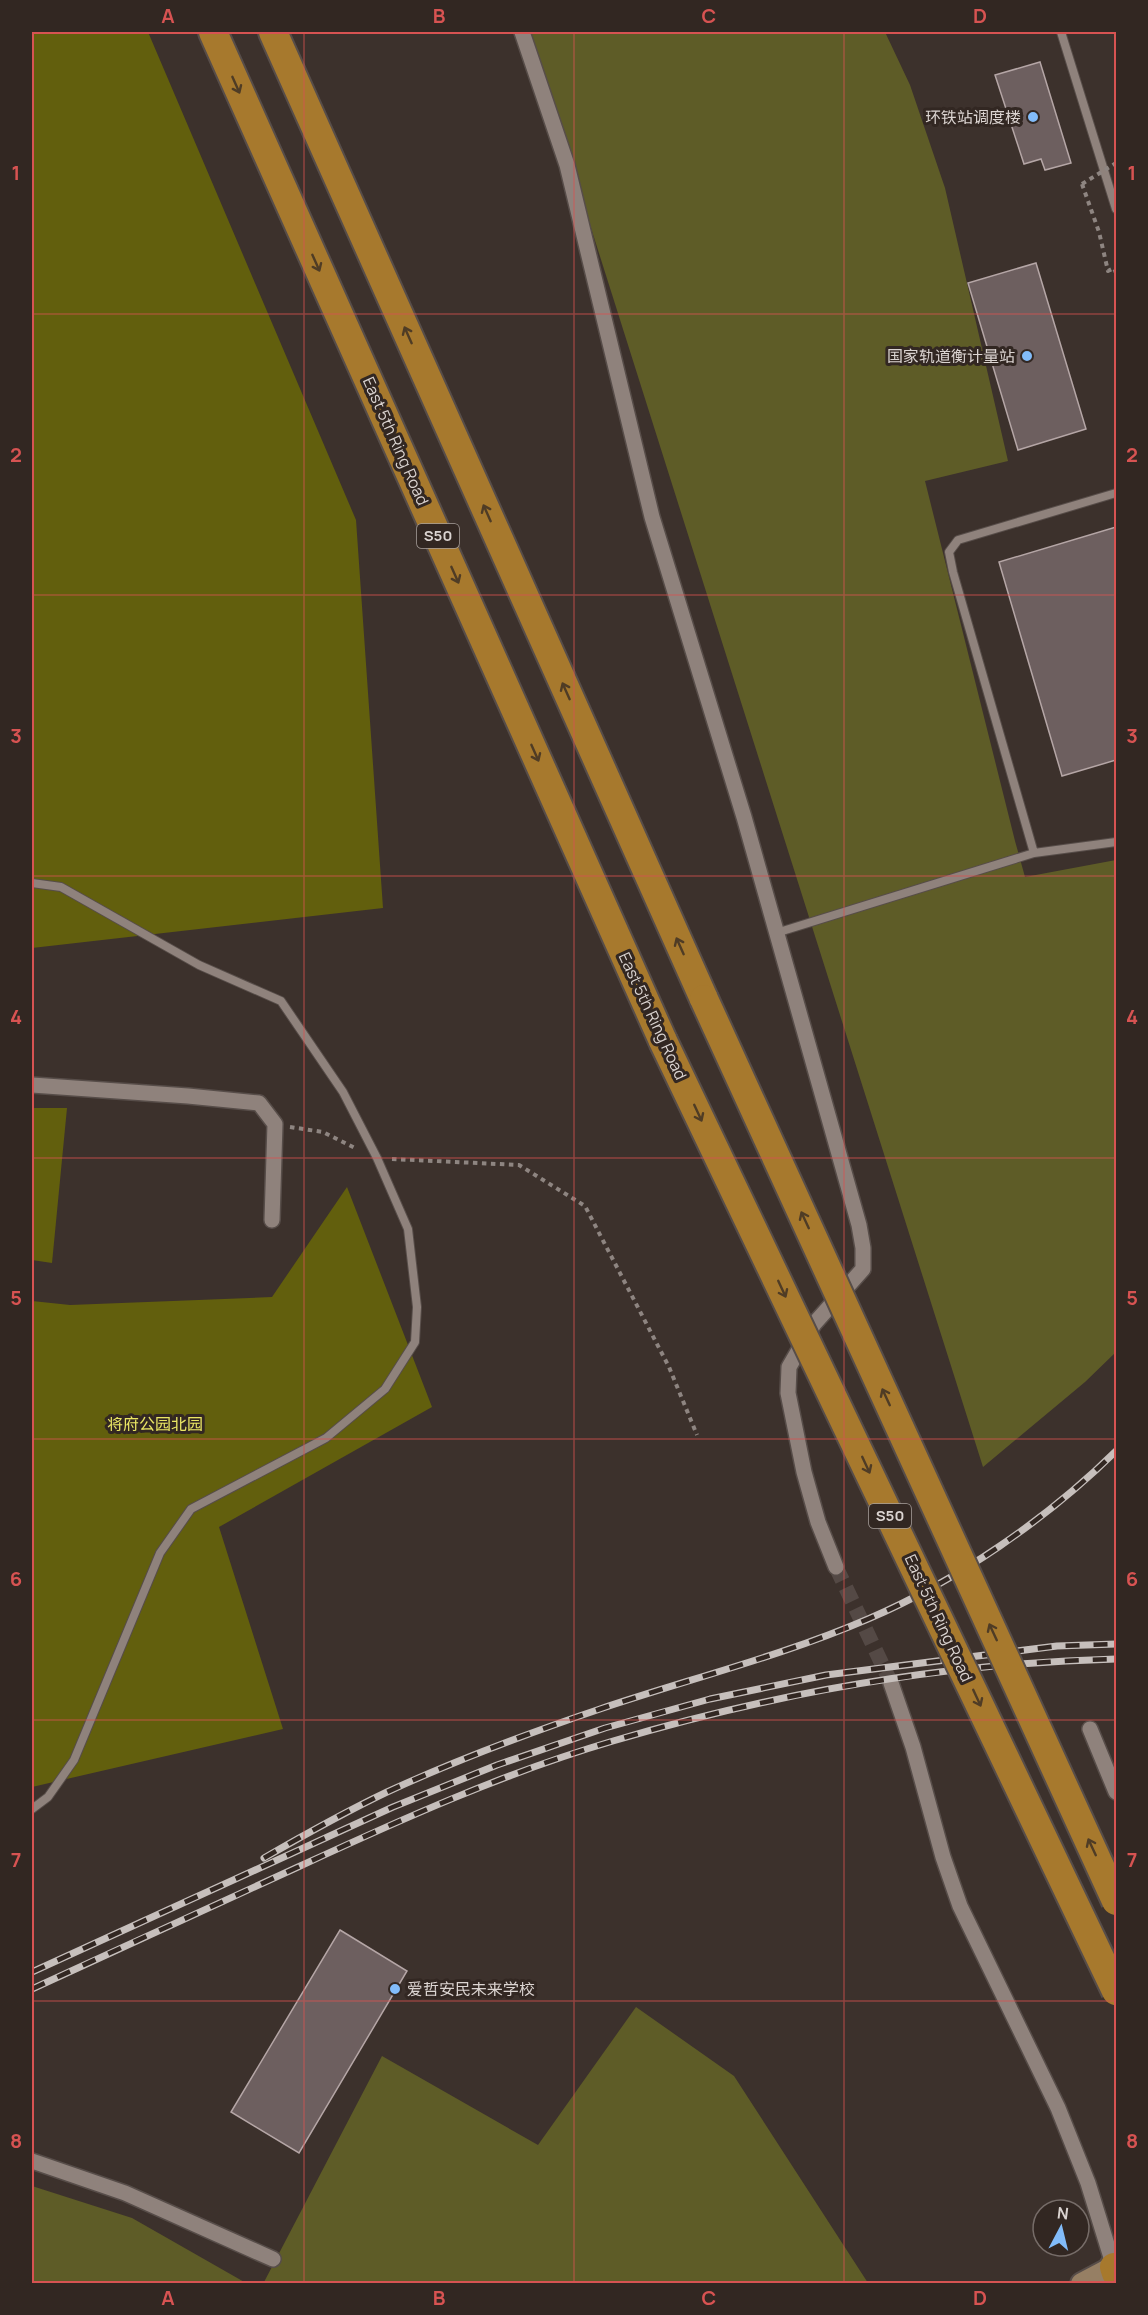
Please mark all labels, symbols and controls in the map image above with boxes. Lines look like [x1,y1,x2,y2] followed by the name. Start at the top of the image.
[161,2,175,29] text: A
[433,2,446,29] text: B
[702,2,716,29] text: C
[973,2,987,29] text: D
[232,76,243,94] one-way arrow
[925,106,1021,128] place label: 环铁站调度楼
[1026,110,1040,124] marker: 环铁站调度楼
[12,159,20,186] text: 1
[1128,159,1136,186] text: 1
[311,253,322,272] one-way arrow
[402,326,413,344] one-way arrow
[887,345,1015,367] place label: 国家轨道衡计量站
[1020,349,1034,363] marker: 国家轨道衡计量站
[358,373,434,509] street label: East 5th Ring Road
[10,441,22,468] text: 2
[1126,441,1138,468] text: 2
[481,504,493,522] one-way arrow
[417,524,459,548] road number: S50
[450,566,462,584] one-way arrow
[560,682,571,700] one-way arrow
[10,722,22,749] text: 3
[1126,722,1138,749] text: 3
[530,744,541,762] one-way arrow
[674,937,685,955] one-way arrow
[614,949,692,1083] street label: East 5th Ring Road
[10,1003,22,1030] text: 4
[1126,1003,1138,1030] text: 4
[692,1103,704,1121] one-way arrow
[798,1212,810,1230] one-way arrow
[776,1279,788,1297] one-way arrow
[10,1284,22,1311] text: 5
[1126,1284,1138,1311] text: 5
[880,1389,891,1407] one-way arrow
[107,1413,203,1435] park label: 将府公园北园
[860,1455,872,1473] one-way arrow
[869,1504,911,1528] road number: S50
[900,1551,978,1685] street label: East 5th Ring Road
[10,1565,22,1592] text: 6
[1126,1565,1138,1592] text: 6
[987,1623,998,1641] one-way arrow
[971,1688,983,1706] one-way arrow
[1086,1839,1098,1857] one-way arrow
[11,1846,21,1873] text: 7
[1127,1846,1137,1873] text: 7
[407,1978,535,2000] place label: 爱哲安民未来学校
[388,1982,402,1996] marker: 爱哲安民未来学校
[10,2127,22,2154] text: 8
[1126,2127,1138,2154] text: 8
[1031,2198,1091,2258] north arrow
[1056,2201,1070,2225] text: N
[161,2284,175,2311] text: A
[433,2284,446,2311] text: B
[702,2284,716,2311] text: C
[973,2284,987,2311] text: D

